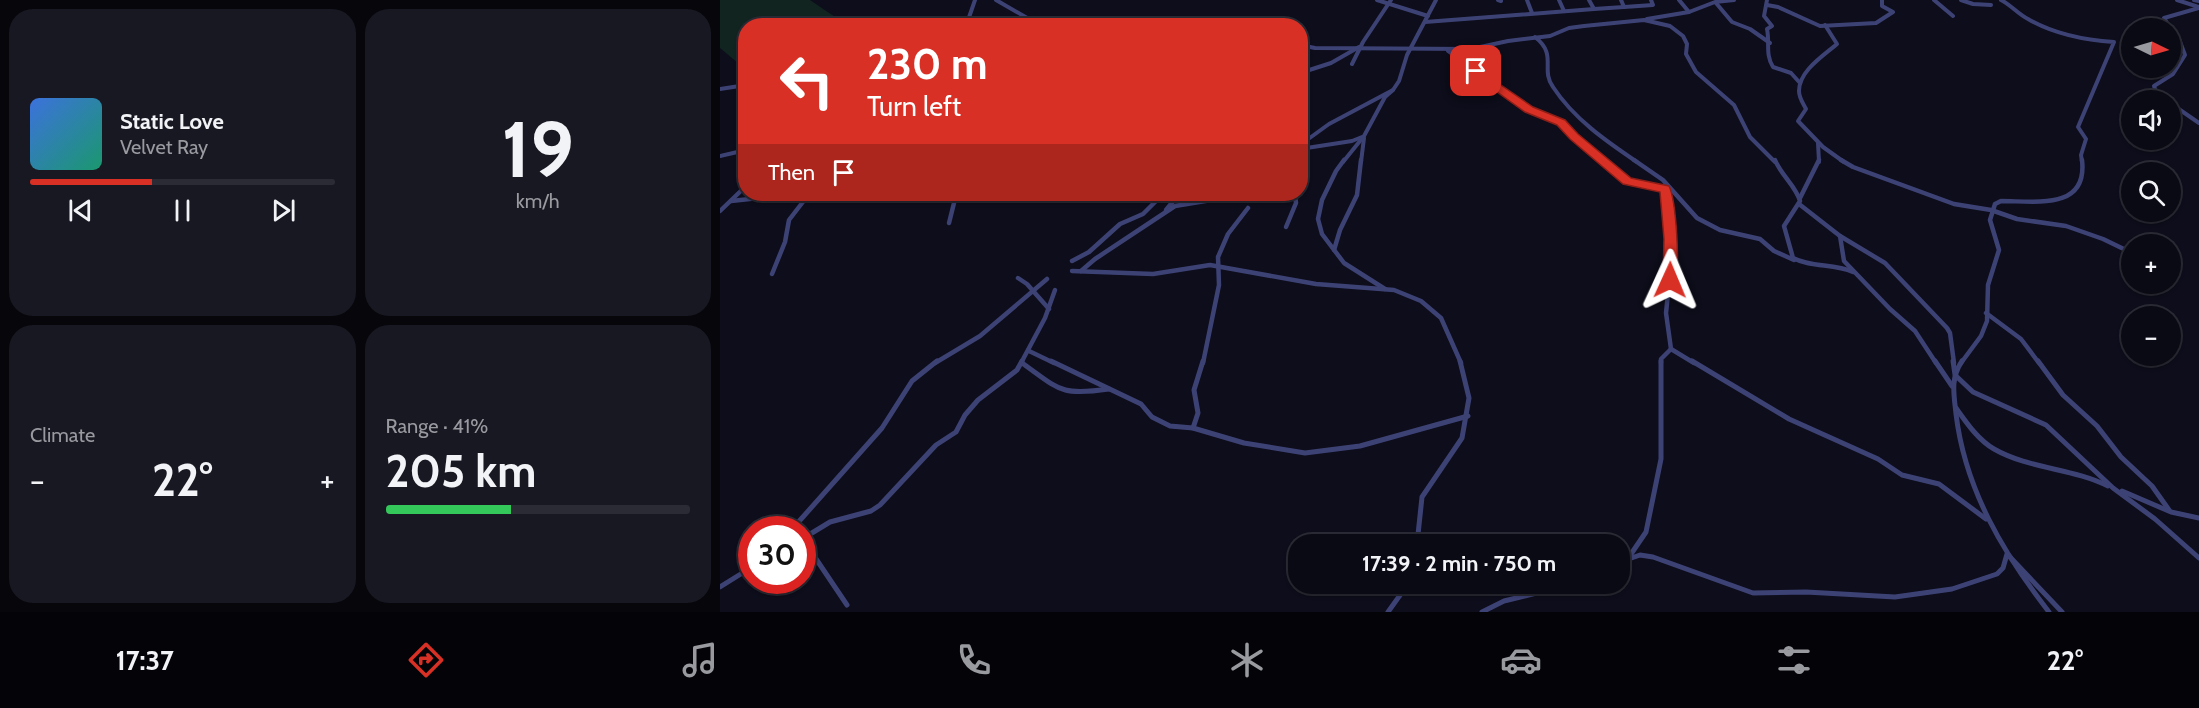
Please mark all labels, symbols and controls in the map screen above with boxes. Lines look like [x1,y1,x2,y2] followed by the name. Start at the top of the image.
[2121,18,2181,78] north arrow
[2121,18,2181,366] map controls
[867,38,987,90] text: 230 m
[768,42,846,120] icon: left
[1450,45,1501,96] pin
[1459,54,1492,87] icon: arrive
[867,90,961,123] text: Turn left
[2121,90,2181,150] button: sound
[501,102,574,197] text: 19
[120,108,224,135] text: Static Love
[120,135,208,159] text: Velvet Ray
[827,156,860,189] icon: arrive
[768,159,815,186] text: Then
[2121,162,2181,222] button: search
[516,189,560,213] text: km/h
[64,194,97,227] icon: previous
[166,194,199,227] icon: pause
[267,194,300,227] icon: next
[2121,234,2181,294] button: +
[1638,248,1702,312] position arrow
[2121,306,2181,366] button: −
[386,414,488,438] text: Range · 41%
[30,423,95,447] text: Climate
[386,444,536,498] text: 205 km
[152,453,213,507] text: 22°
[30,460,45,500] text: −
[320,460,335,500] text: +
[738,516,816,594] speed limit sign: 30
[1362,550,1556,577] text: 17:39 · 2 min · 750 m
[405,639,447,681] icon: directions
[679,639,721,681] icon: music
[953,639,995,681] icon: phone
[1226,639,1268,681] icon: climate
[1500,639,1542,681] icon: car
[1773,639,1815,681] icon: filters
[116,644,174,677] text: 17:37
[2047,644,2083,677] text: 22°

